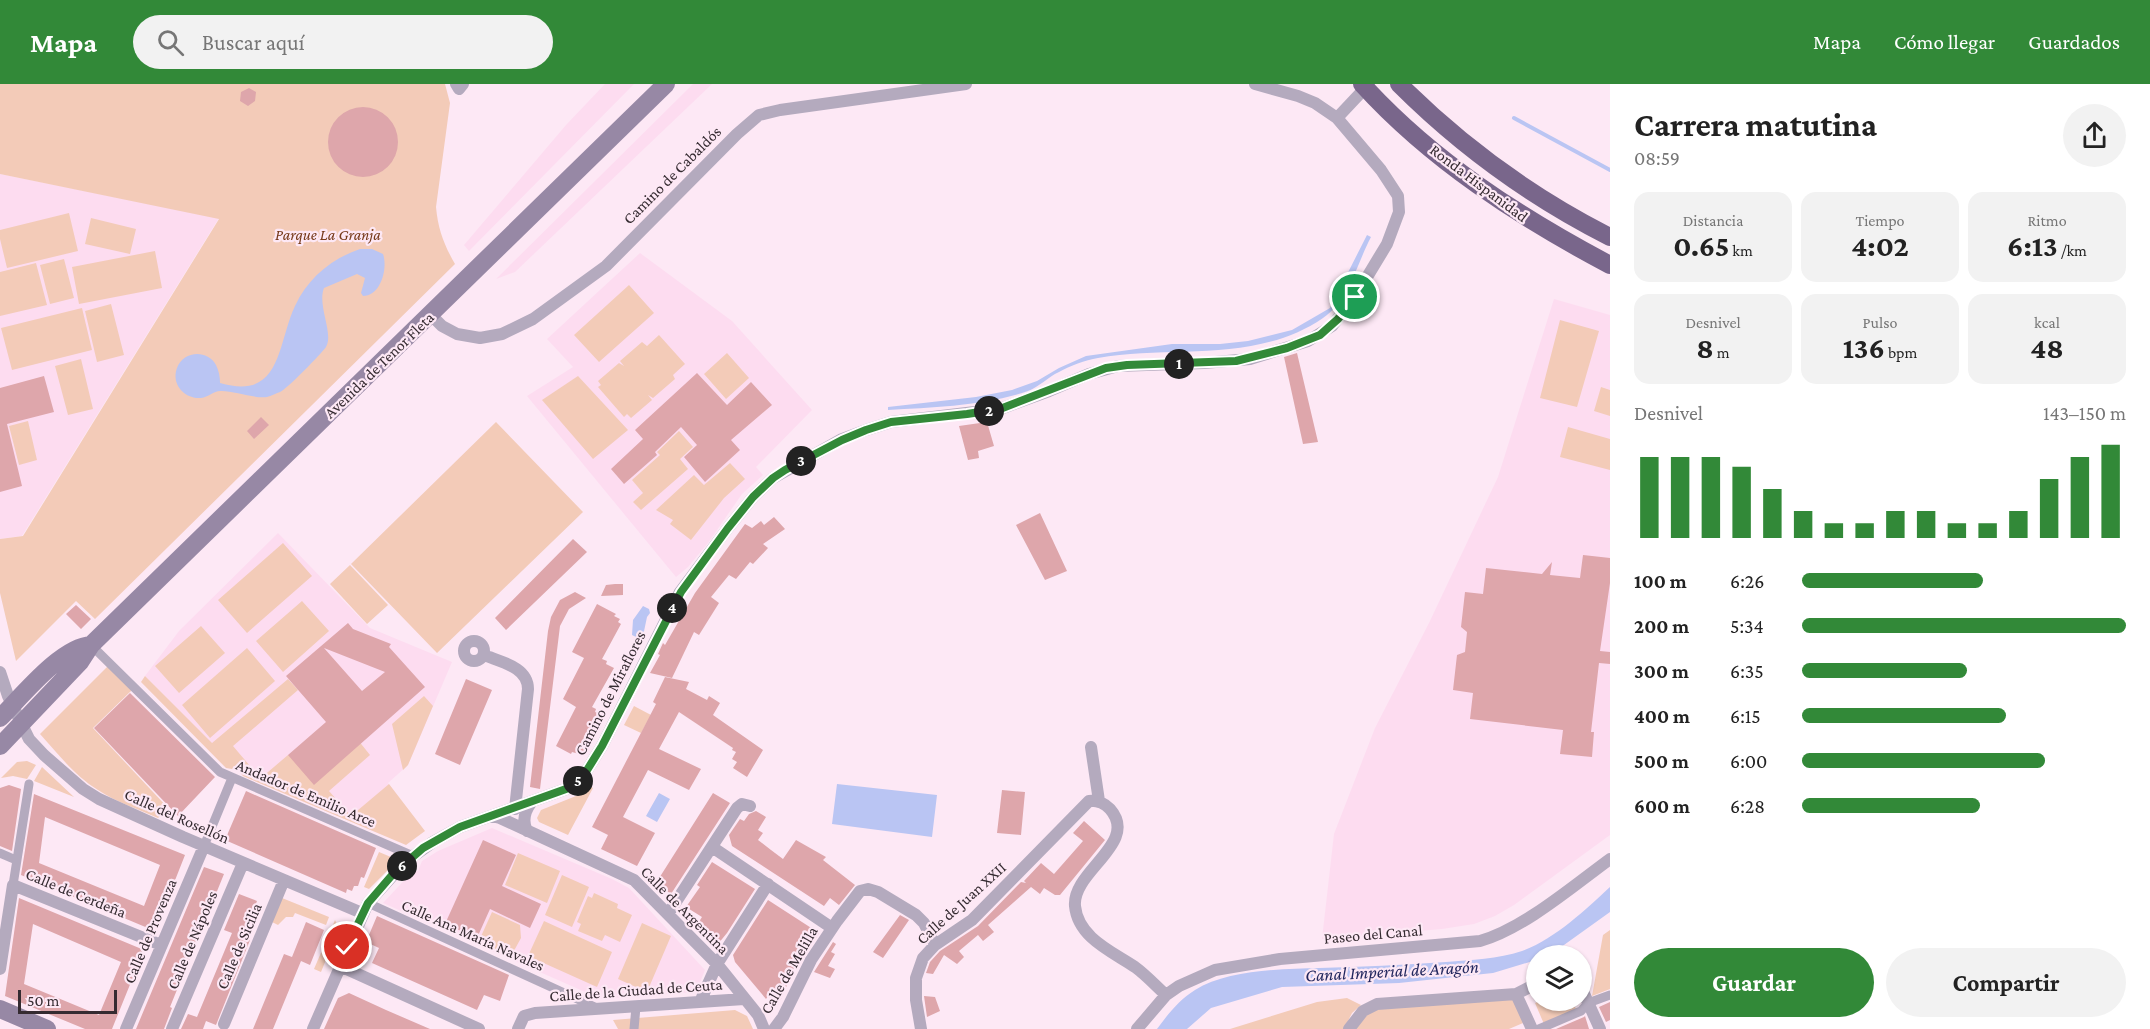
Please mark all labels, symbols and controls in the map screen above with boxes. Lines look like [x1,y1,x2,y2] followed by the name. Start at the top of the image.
[133,15,553,69] search box
[154,26,187,59] icon: search
[30,27,97,58] text: Mapa
[202,30,305,55] text: Buscar aquí
[1813,30,1861,54] text: Mapa
[1894,30,1995,54] text: Cómo llegar
[2028,30,2120,54] text: Guardados
[2063,104,2126,167] button: share
[1634,106,1877,143] text: Carrera matutina
[620,123,724,227] street label: Camino de Cabaldós
[1426,141,1532,226] street label: Ronda Hispanidad
[1634,147,1680,169] text: 08:59
[1683,212,1743,229] text: Distancia
[1855,212,1905,229] text: Tiempo
[2027,212,2067,229] text: Ritmo
[275,226,381,244] park label: Parque La Granja
[1673,229,1729,262] text: 0.65
[1851,229,1909,262] text: 4:02
[2007,229,2058,262] text: 6:13
[1729,242,1753,259] text: km
[2058,242,2087,259] text: /km
[1329,271,1380,322] pin
[1338,280,1371,313] icon: arrive
[321,308,438,422] street label: Avenida de Tenor Fleta
[1685,314,1741,331] text: Desnivel
[1863,314,1897,331] text: Pulso
[2034,314,2060,331] text: kcal
[1696,331,1714,364] text: 8
[1843,331,1885,364] text: 136
[2030,331,2064,364] text: 48
[1714,344,1730,361] text: m
[1885,344,1917,361] text: bpm
[1164,349,1194,379] pin: 1
[1176,355,1182,372] text: 1
[974,396,1004,426] pin: 2
[985,402,993,419] text: 2
[1634,402,1703,424] text: Desnivel
[2043,402,2126,424] text: 143–150 m
[786,446,816,476] pin: 3
[797,452,805,469] text: 3
[1634,570,1687,592] text: 100 m
[1730,570,1764,592] text: 6:26
[657,593,687,623] pin: 4
[668,599,676,616] text: 4
[1634,615,1689,637] text: 200 m
[1730,615,1764,637] text: 5:34
[571,628,649,758] street label: Camino de Miraflores
[1634,660,1689,682] text: 300 m
[1730,660,1764,682] text: 6:35
[1634,705,1690,727] text: 400 m
[1730,705,1761,727] text: 6:15
[1634,750,1689,772] text: 500 m
[1730,750,1767,772] text: 6:00
[234,756,378,830] street label: Andador de Emilio Arce
[563,766,593,796] pin: 5
[574,772,582,789] text: 5
[122,785,232,847] street label: Calle del Rosellón
[1634,795,1690,817] text: 600 m
[1730,795,1765,817] text: 6:28
[387,851,417,881] pin: 6
[398,857,406,874] text: 6
[913,858,1010,948] street label: Calle de Juan XXII
[637,863,733,958] street label: Calle de Argentina
[23,865,129,921] street label: Calle de Cerdeña
[120,876,180,986] street label: Calle de Provenza
[164,888,221,992] street label: Calle de Nápoles
[399,896,547,974] street label: Calle Ana María Navales
[213,900,265,992] street label: Calle de Sicilia
[321,921,372,972] pin
[1323,921,1423,947] street label: Paseo del Canal
[757,923,821,1017] street label: Calle de Melilla
[330,930,363,963] icon: check
[1526,945,1592,1011] map controls
[1526,945,1592,1011] button: layers
[1634,948,1874,1017] button: Guardar
[1886,948,2126,1017] button: Compartir
[1305,956,1479,986] water label: Canal Imperial de Aragón
[549,975,724,1005] street label: Calle de la Ciudad de Ceuta
[18,987,117,1014] scale bar
[27,992,59,1009] text: 50 m

